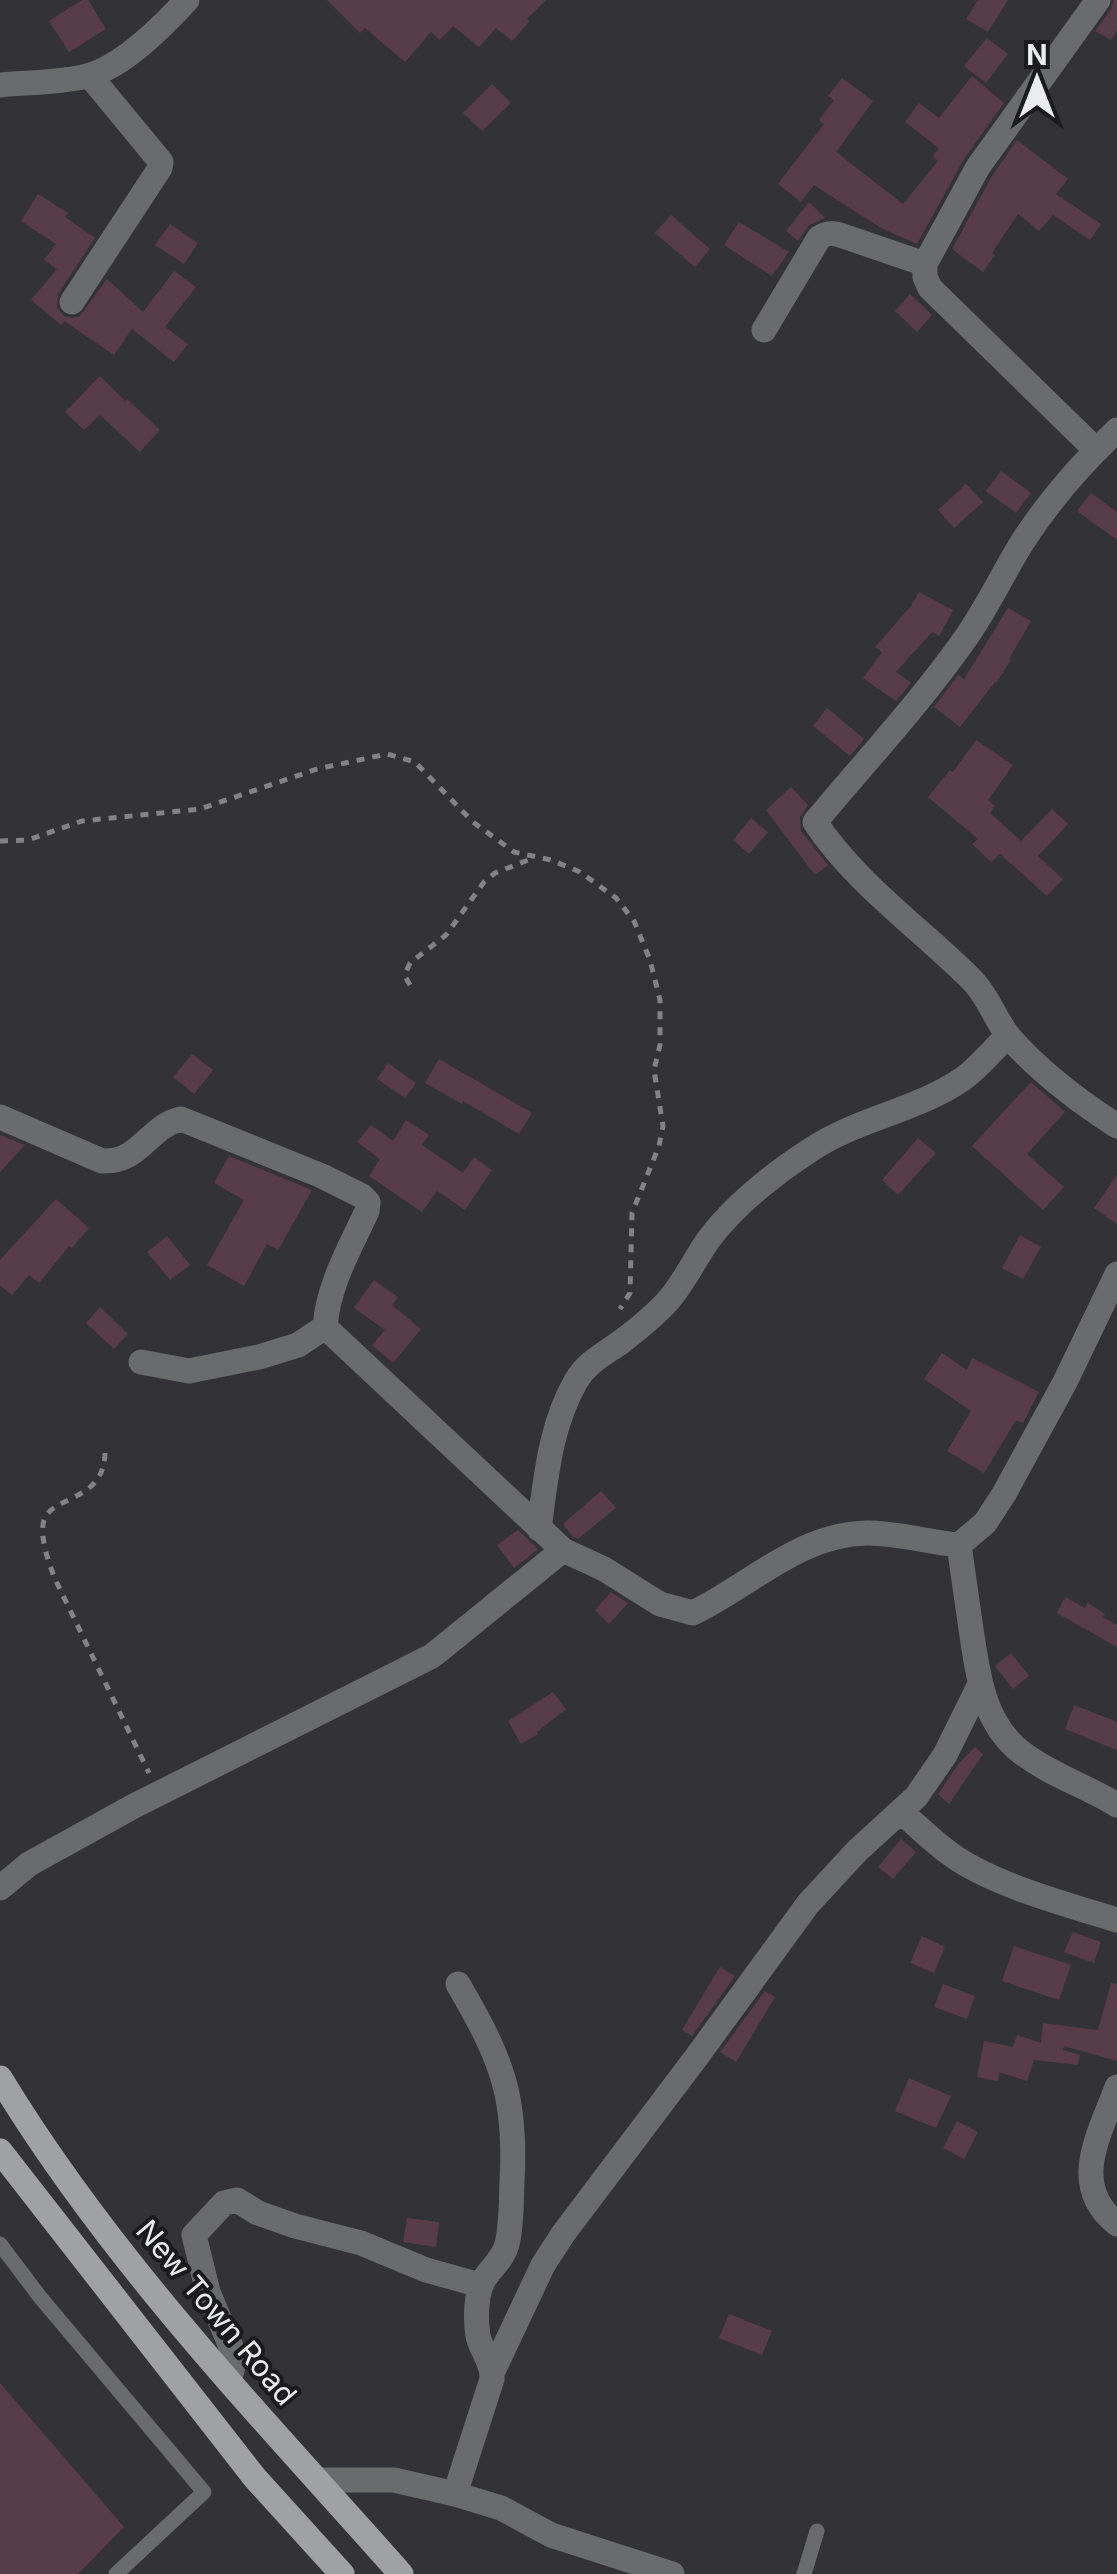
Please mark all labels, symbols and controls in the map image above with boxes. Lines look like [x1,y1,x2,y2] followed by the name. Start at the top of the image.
[987,30,1087,130] north arrow
[1026,38,1048,72] text: N
[129,2213,305,2412] street label: New Town Road

